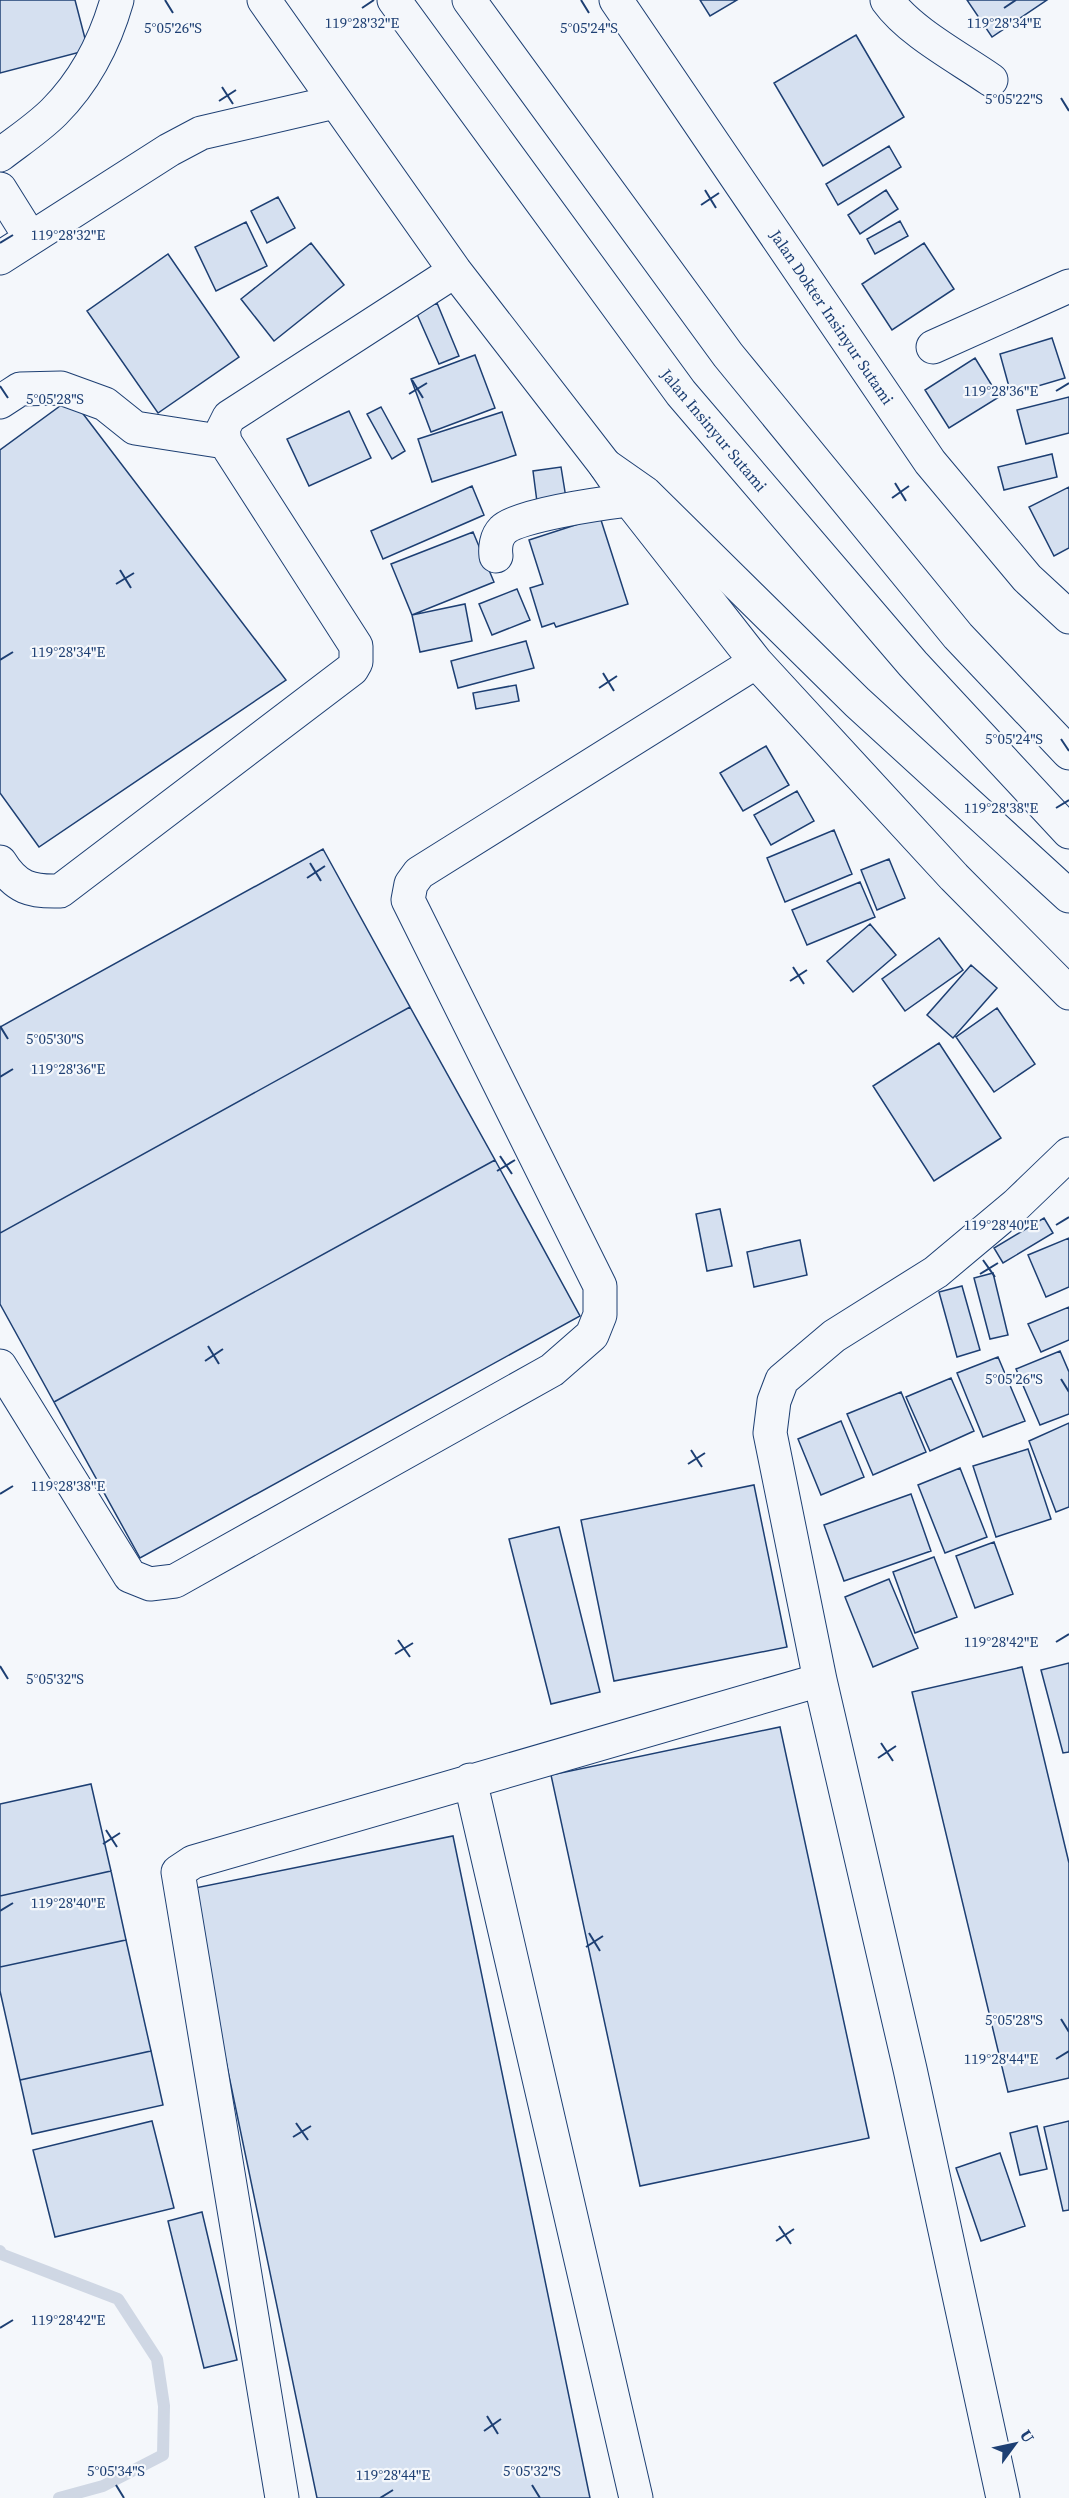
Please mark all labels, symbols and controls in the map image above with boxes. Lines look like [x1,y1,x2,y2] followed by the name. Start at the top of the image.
[325,12,399,33] text: 119°28'32"E
[967,12,1041,33] text: 119°28'34"E
[144,17,202,38] text: 5°05'26"S
[560,17,618,38] text: 5°05'24"S
[985,88,1043,109] text: 5°05'22"S
[31,224,105,245] text: 119°28'32"E
[765,224,899,409] street label: Jalan Dokter Insinyur Sutami
[655,363,772,496] street label: Jalan Insinyur Sutami
[964,380,1038,401] text: 119°28'36"E
[26,388,84,409] text: 5°05'28"S
[31,641,105,662] text: 119°28'34"E
[985,728,1043,749] text: 5°05'24"S
[964,797,1038,818] text: 119°28'38"E
[26,1028,84,1049] text: 5°05'30"S
[31,1058,105,1079] text: 119°28'36"E
[964,1214,1038,1235] text: 119°28'40"E
[985,1368,1043,1389] text: 5°05'26"S
[31,1475,105,1496] text: 119°28'38"E
[964,1631,1038,1652] text: 119°28'42"E
[26,1668,84,1689] text: 5°05'32"S
[31,1892,105,1913] text: 119°28'40"E
[985,2009,1043,2030] text: 5°05'28"S
[964,2048,1038,2069] text: 119°28'44"E
[31,2309,105,2330] text: 119°28'42"E
[985,2414,1045,2474] north arrow
[1015,2425,1040,2447] text: U
[87,2460,145,2481] text: 5°05'34"S
[503,2460,561,2481] text: 5°05'32"S
[356,2464,430,2485] text: 119°28'44"E

